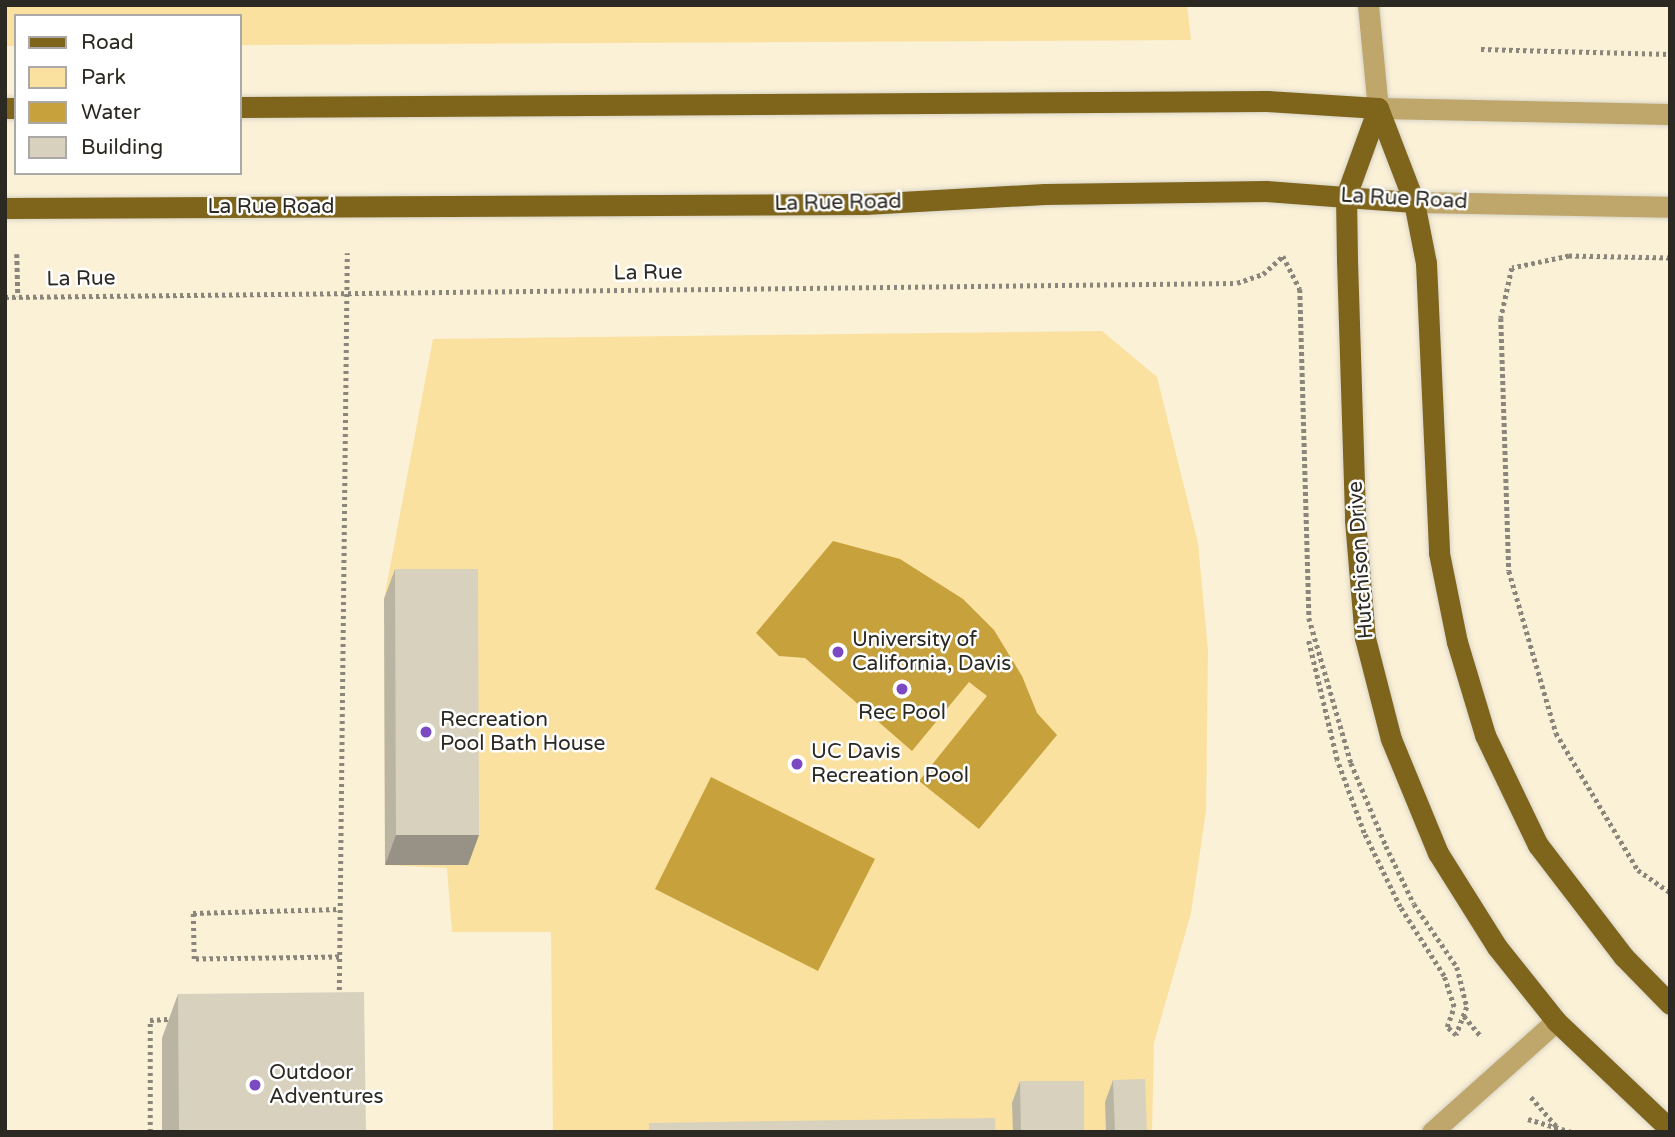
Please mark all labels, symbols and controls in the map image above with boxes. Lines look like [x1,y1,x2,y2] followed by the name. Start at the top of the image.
[14,14,242,175] legend
[81,30,134,55] text: Road
[81,65,126,90] text: Park
[81,100,141,125] text: Water
[81,135,163,160] text: Building
[1340,183,1468,215] street label: La Rue Road
[774,189,902,217] street label: La Rue Road
[207,194,335,220] street label: La Rue Road
[613,260,683,286] street label: La Rue
[46,266,116,292] street label: La Rue
[1343,480,1379,640] street label: Hutchison Drive
[852,627,1011,677] place label: University of California, Davis
[830,644,846,660] marker: University of California, Davis
[894,681,910,697] marker: Rec Pool
[858,700,946,726] place label: Rec Pool
[440,707,606,757] place label: Recreation Pool Bath House
[418,724,434,740] marker: Recreation Pool Bath House
[811,739,969,789] place label: UC Davis Recreation Pool
[789,756,805,772] marker: UC Davis Recreation Pool
[269,1060,384,1110] place label: Outdoor Adventures
[247,1077,263,1093] marker: Outdoor Adventures

